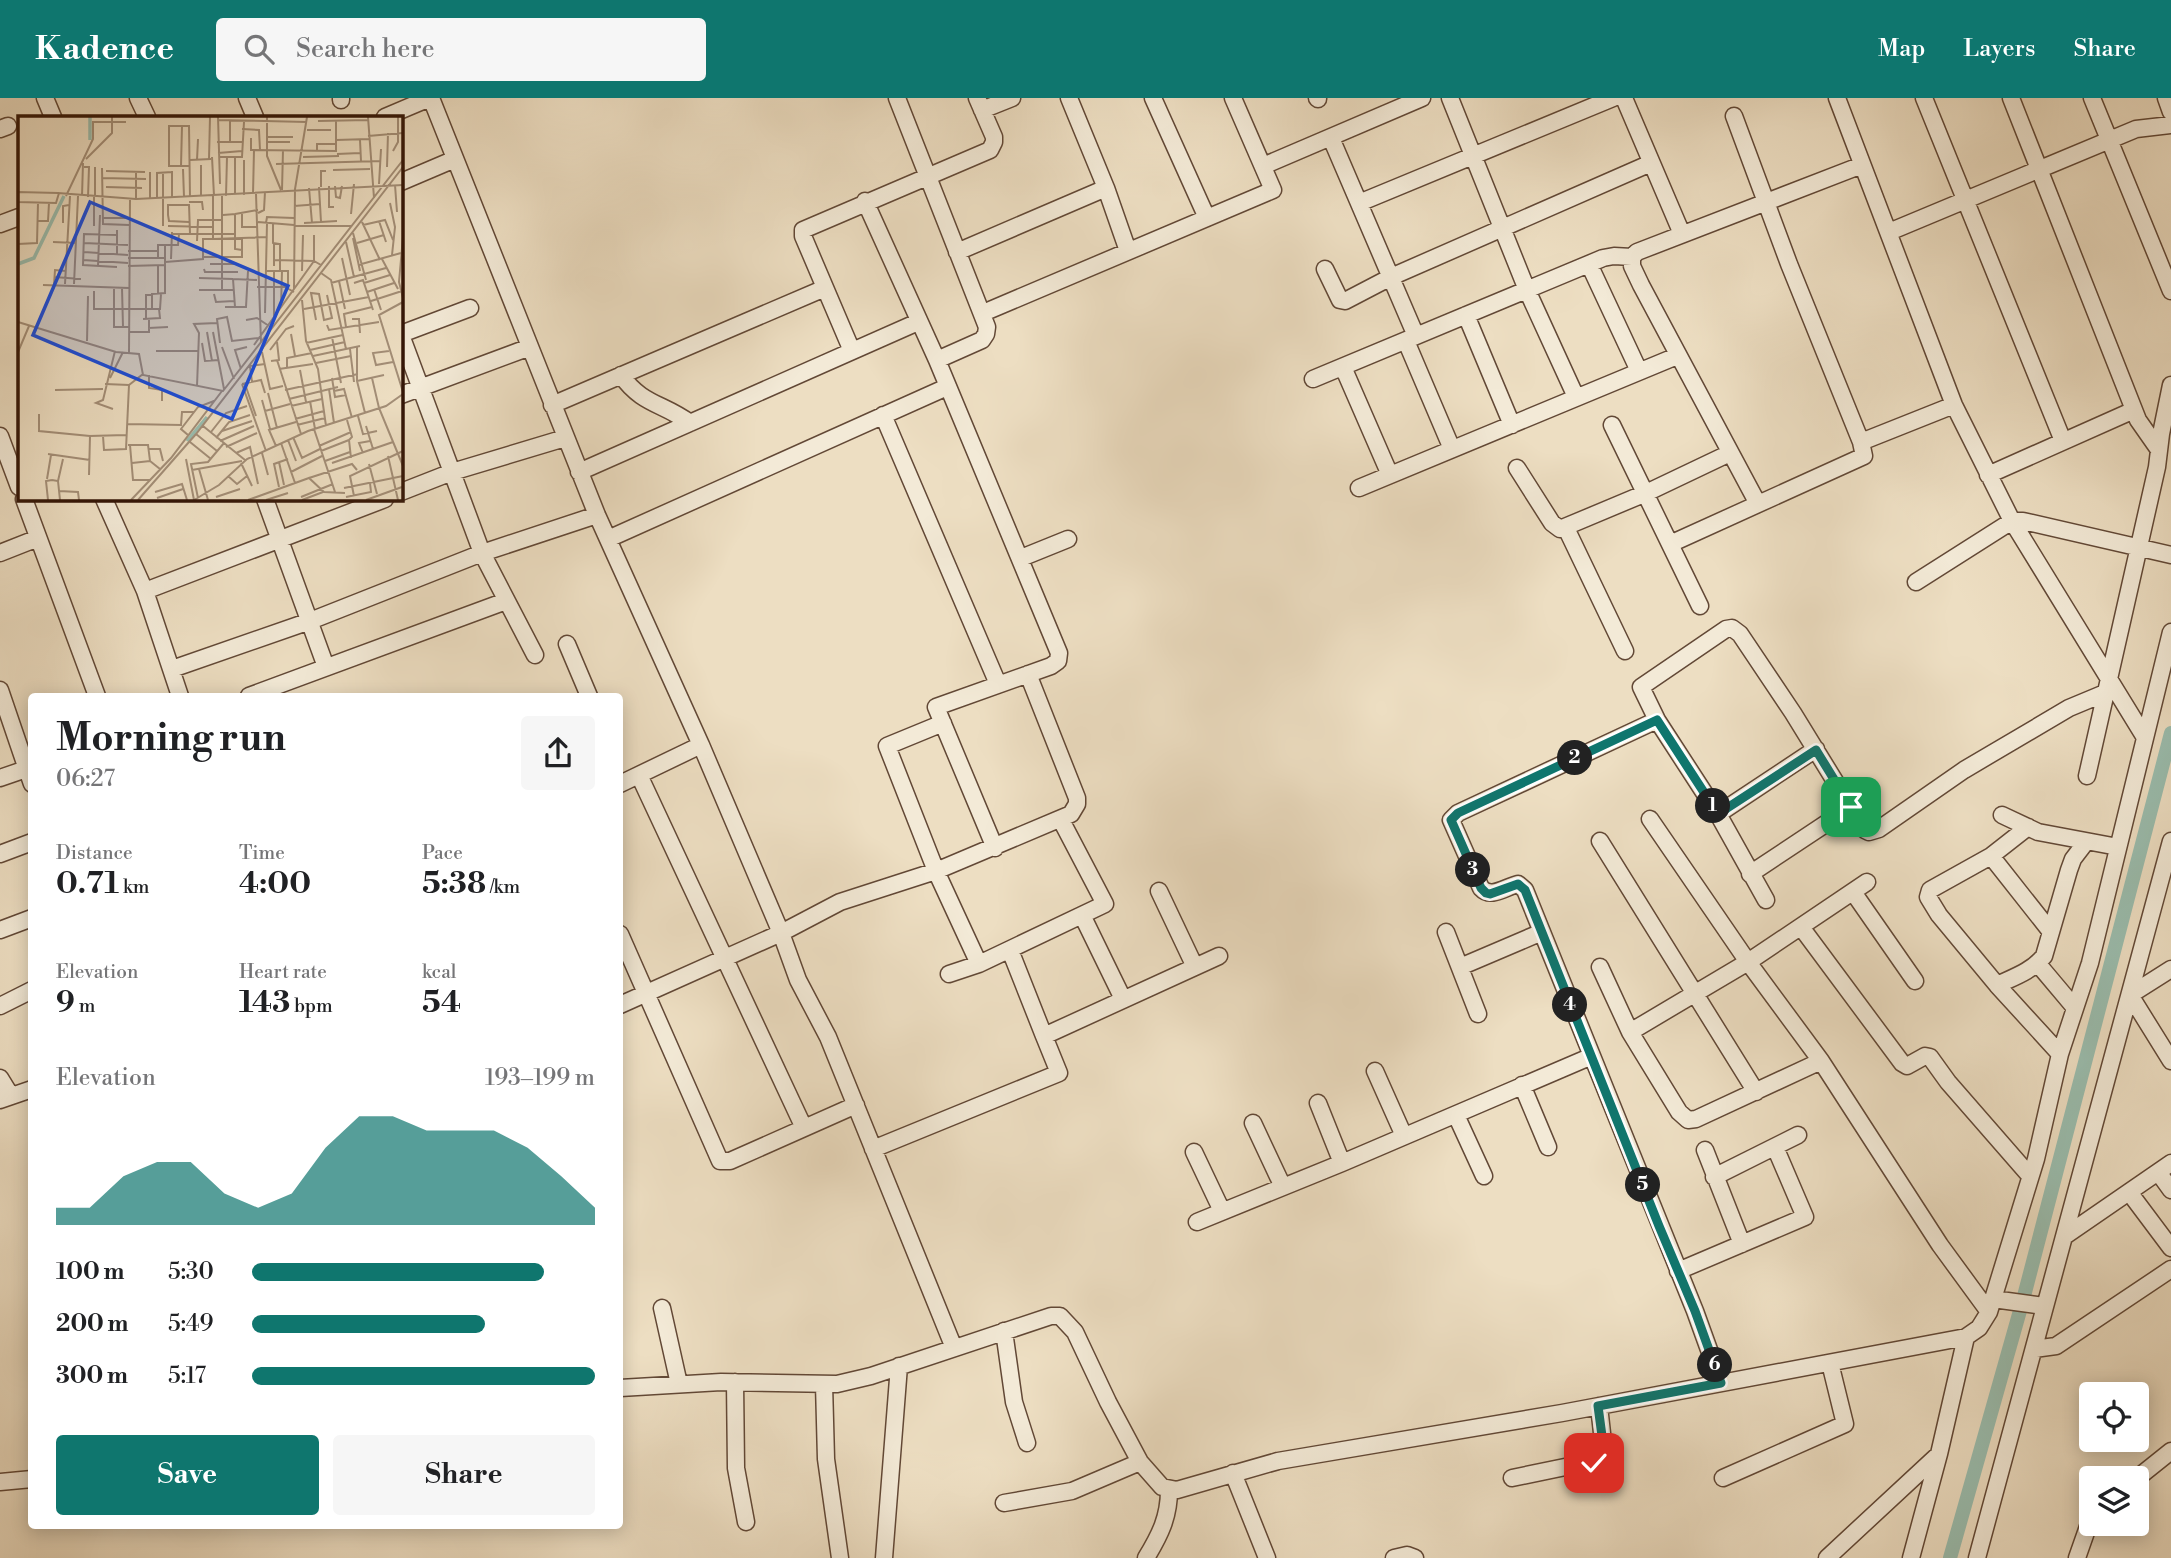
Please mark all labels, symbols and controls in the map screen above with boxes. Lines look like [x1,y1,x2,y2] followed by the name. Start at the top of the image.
[216,18,706,81] search box
[35,29,174,70] text: Kadence
[240,30,278,68] icon: search
[296,33,435,65] text: Search here
[1878,34,1925,64] text: Map
[1963,34,2035,64] text: Layers
[2073,34,2136,64] text: Share
[18,116,402,500] inset map
[56,715,286,762] text: Morning run
[521,716,595,790] button: share
[1558,740,1592,776] pin: 2
[1569,745,1580,769] text: 2
[56,765,115,793] text: 06:27
[1821,777,1881,837] pin
[1696,788,1730,824] pin: 1
[1832,788,1870,826] icon: arrive
[1708,793,1717,817] text: 1
[56,841,133,865] text: Distance
[239,841,285,865] text: Time
[422,841,463,865] text: Pace
[1456,852,1490,888] pin: 3
[1467,857,1478,881] text: 3
[56,865,119,903] text: 0.71
[239,865,311,903] text: 4:00
[422,865,486,903] text: 5:38
[119,875,149,899] text: km
[486,875,520,899] text: /km
[56,960,138,984] text: Elevation
[239,960,327,984] text: Heart rate
[422,960,456,984] text: kcal
[56,984,75,1022] text: 9
[239,984,290,1022] text: 143
[422,984,461,1022] text: 54
[1552,988,1588,1023] pin: 4
[1563,992,1576,1016] text: 4
[75,994,95,1018] text: m
[290,994,333,1018] text: bpm
[56,1064,156,1092] text: Elevation
[485,1064,595,1092] text: 193–199 m
[1626,1168,1660,1202] pin: 5
[1637,1172,1648,1196] text: 5
[56,1258,124,1286] text: 100 m
[168,1258,214,1286] text: 5:30
[56,1310,128,1338] text: 200 m
[168,1310,214,1338] text: 5:49
[1698,1348,1732,1382] pin: 6
[1709,1352,1720,1376] text: 6
[56,1362,128,1390] text: 300 m
[168,1362,206,1390] text: 5:17
[2079,1382,2149,1536] map controls
[2079,1382,2149,1452] button: locate
[1564,1433,1624,1493] pin
[56,1435,319,1515] button: Save
[333,1435,595,1515] button: Share
[1575,1444,1613,1482] icon: check
[2079,1466,2149,1536] button: layers

